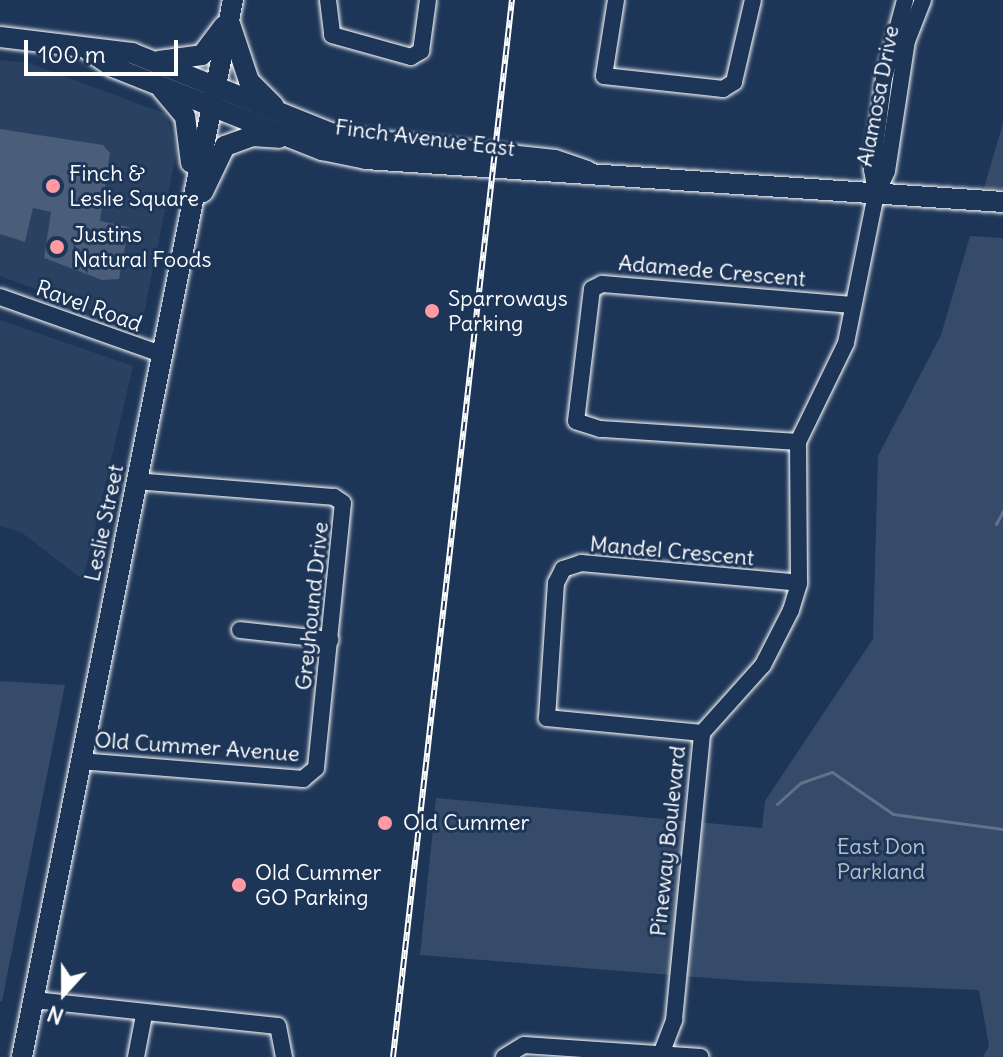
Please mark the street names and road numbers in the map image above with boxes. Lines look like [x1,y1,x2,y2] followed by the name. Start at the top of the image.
[851,23,905,169] street label: Alamosa Drive
[334,114,516,162] street label: Finch Avenue East
[617,250,807,292] street label: Adamede Crescent
[32,275,146,337] street label: Ravel Road
[79,462,129,584] street label: Leslie Street
[290,520,334,692] street label: Greyhound Drive
[589,531,755,571] street label: Mandel Crescent
[94,727,300,767] street label: Old Cummer Avenue
[645,744,691,938] street label: Pineway Boulevard

